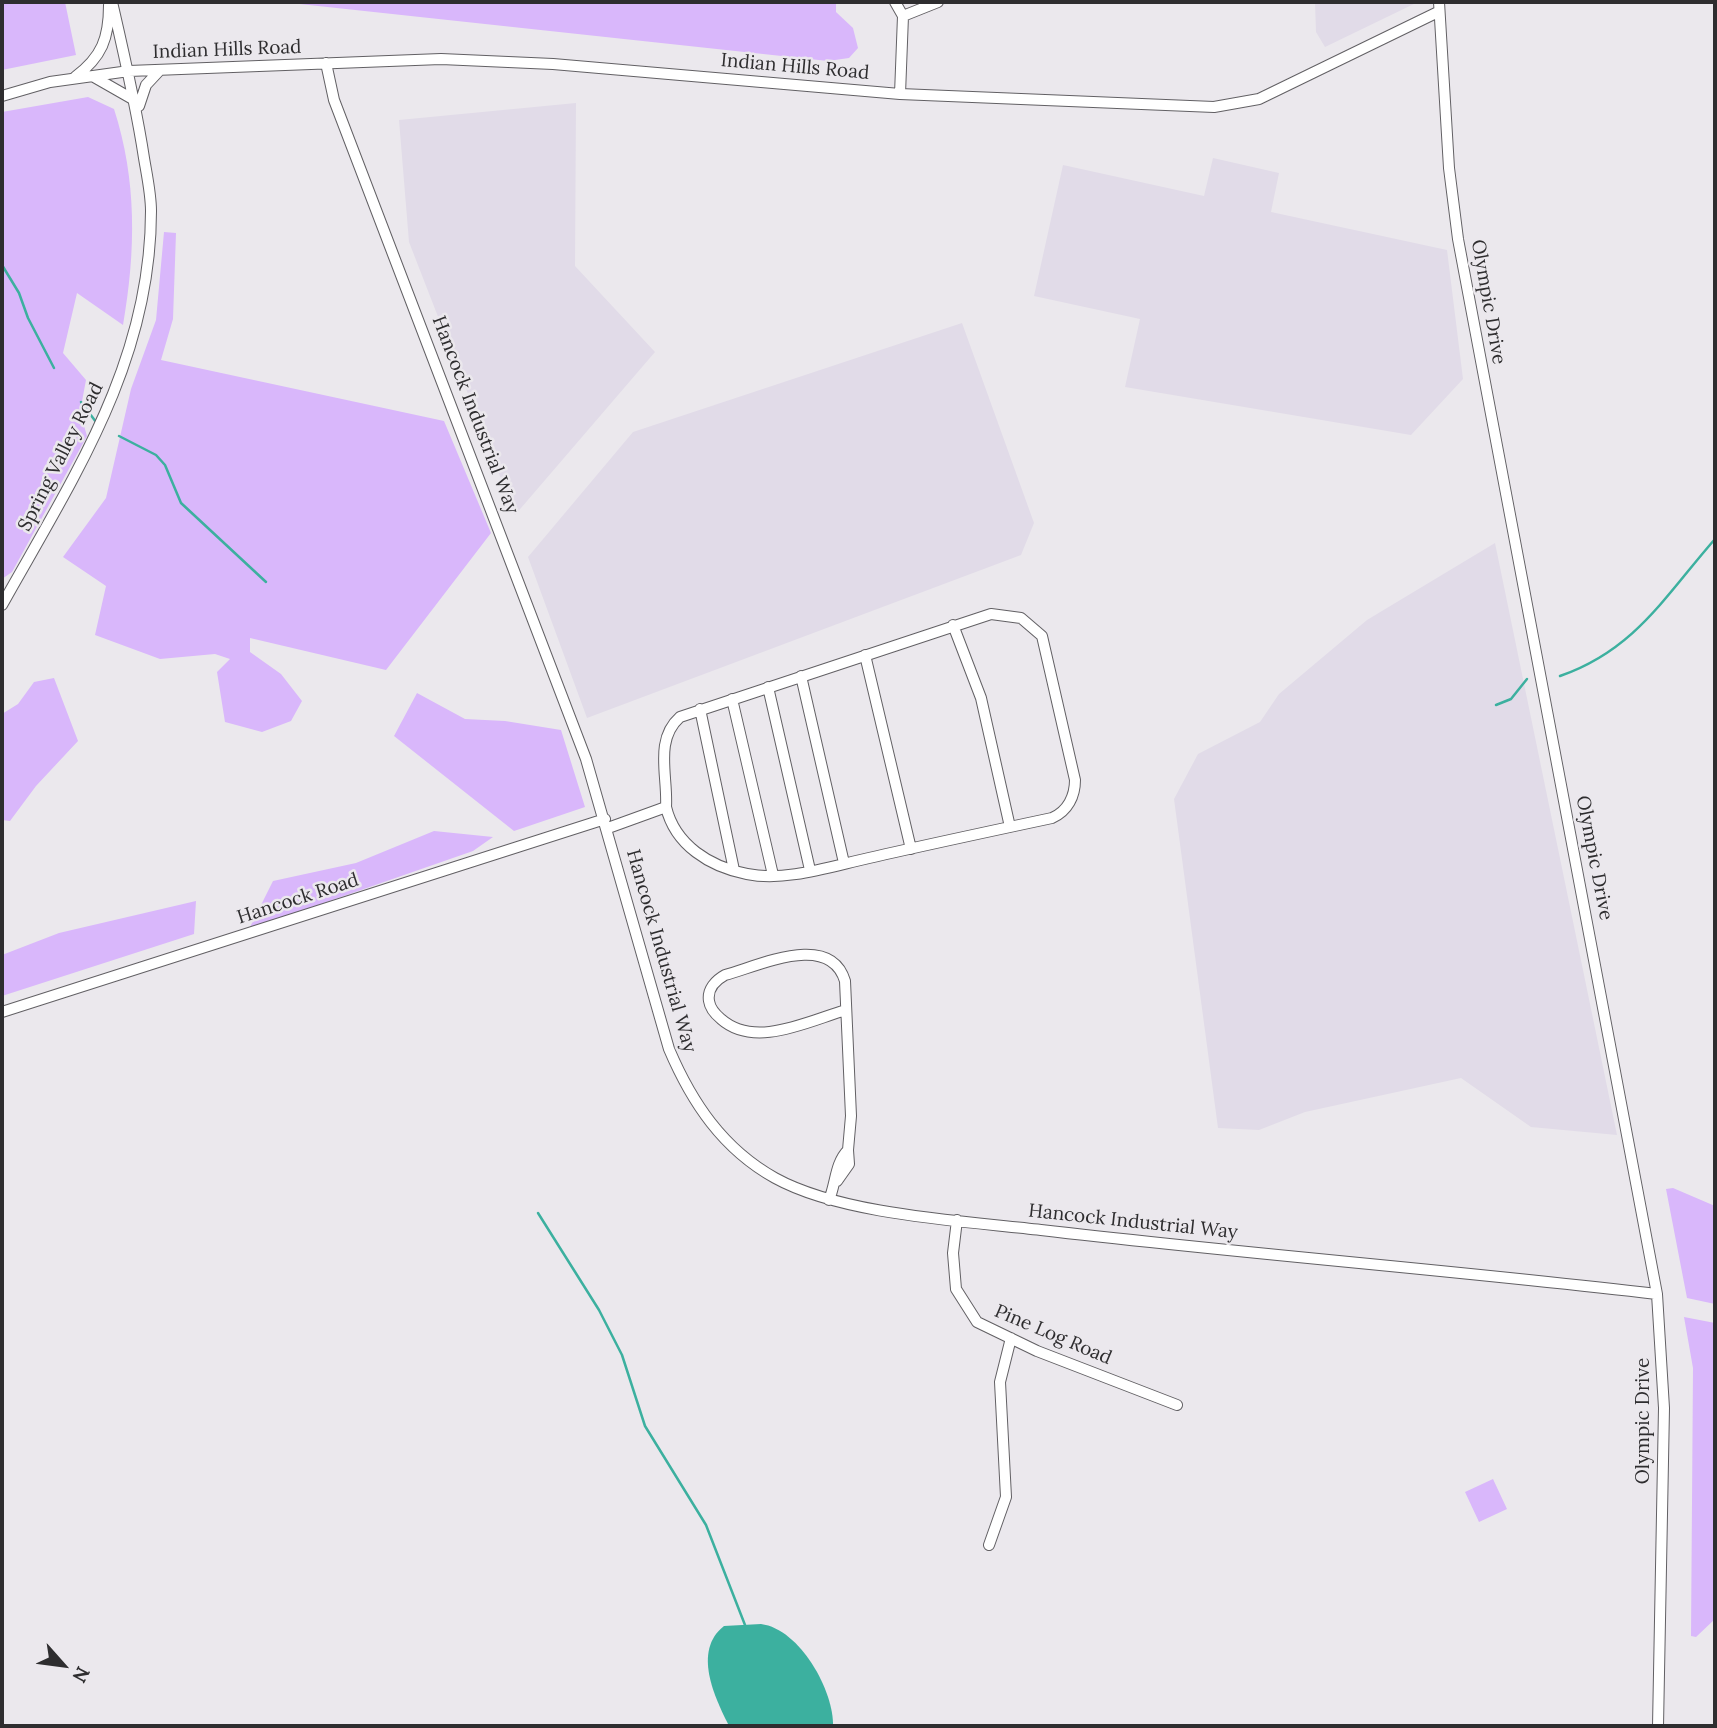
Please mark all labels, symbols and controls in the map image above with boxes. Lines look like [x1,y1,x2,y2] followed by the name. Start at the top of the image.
[152,36,302,64] street label: Indian Hills Road
[720,49,870,85] street label: Indian Hills Road
[1466,238,1510,366] street label: Olympic Drive
[427,313,523,517] street label: Hancock Industrial Way
[14,379,108,535] street label: Spring Valley Road
[1571,794,1617,922] street label: Olympic Drive
[621,847,701,1055] street label: Hancock Industrial Way
[234,869,362,929] street label: Hancock Road
[1027,1200,1239,1244] street label: Hancock Industrial Way
[991,1300,1115,1370] street label: Pine Log Road
[1633,1358,1655,1484] street label: Olympic Drive
[28,1630,98,1700] north arrow
[67,1663,96,1687] text: N

